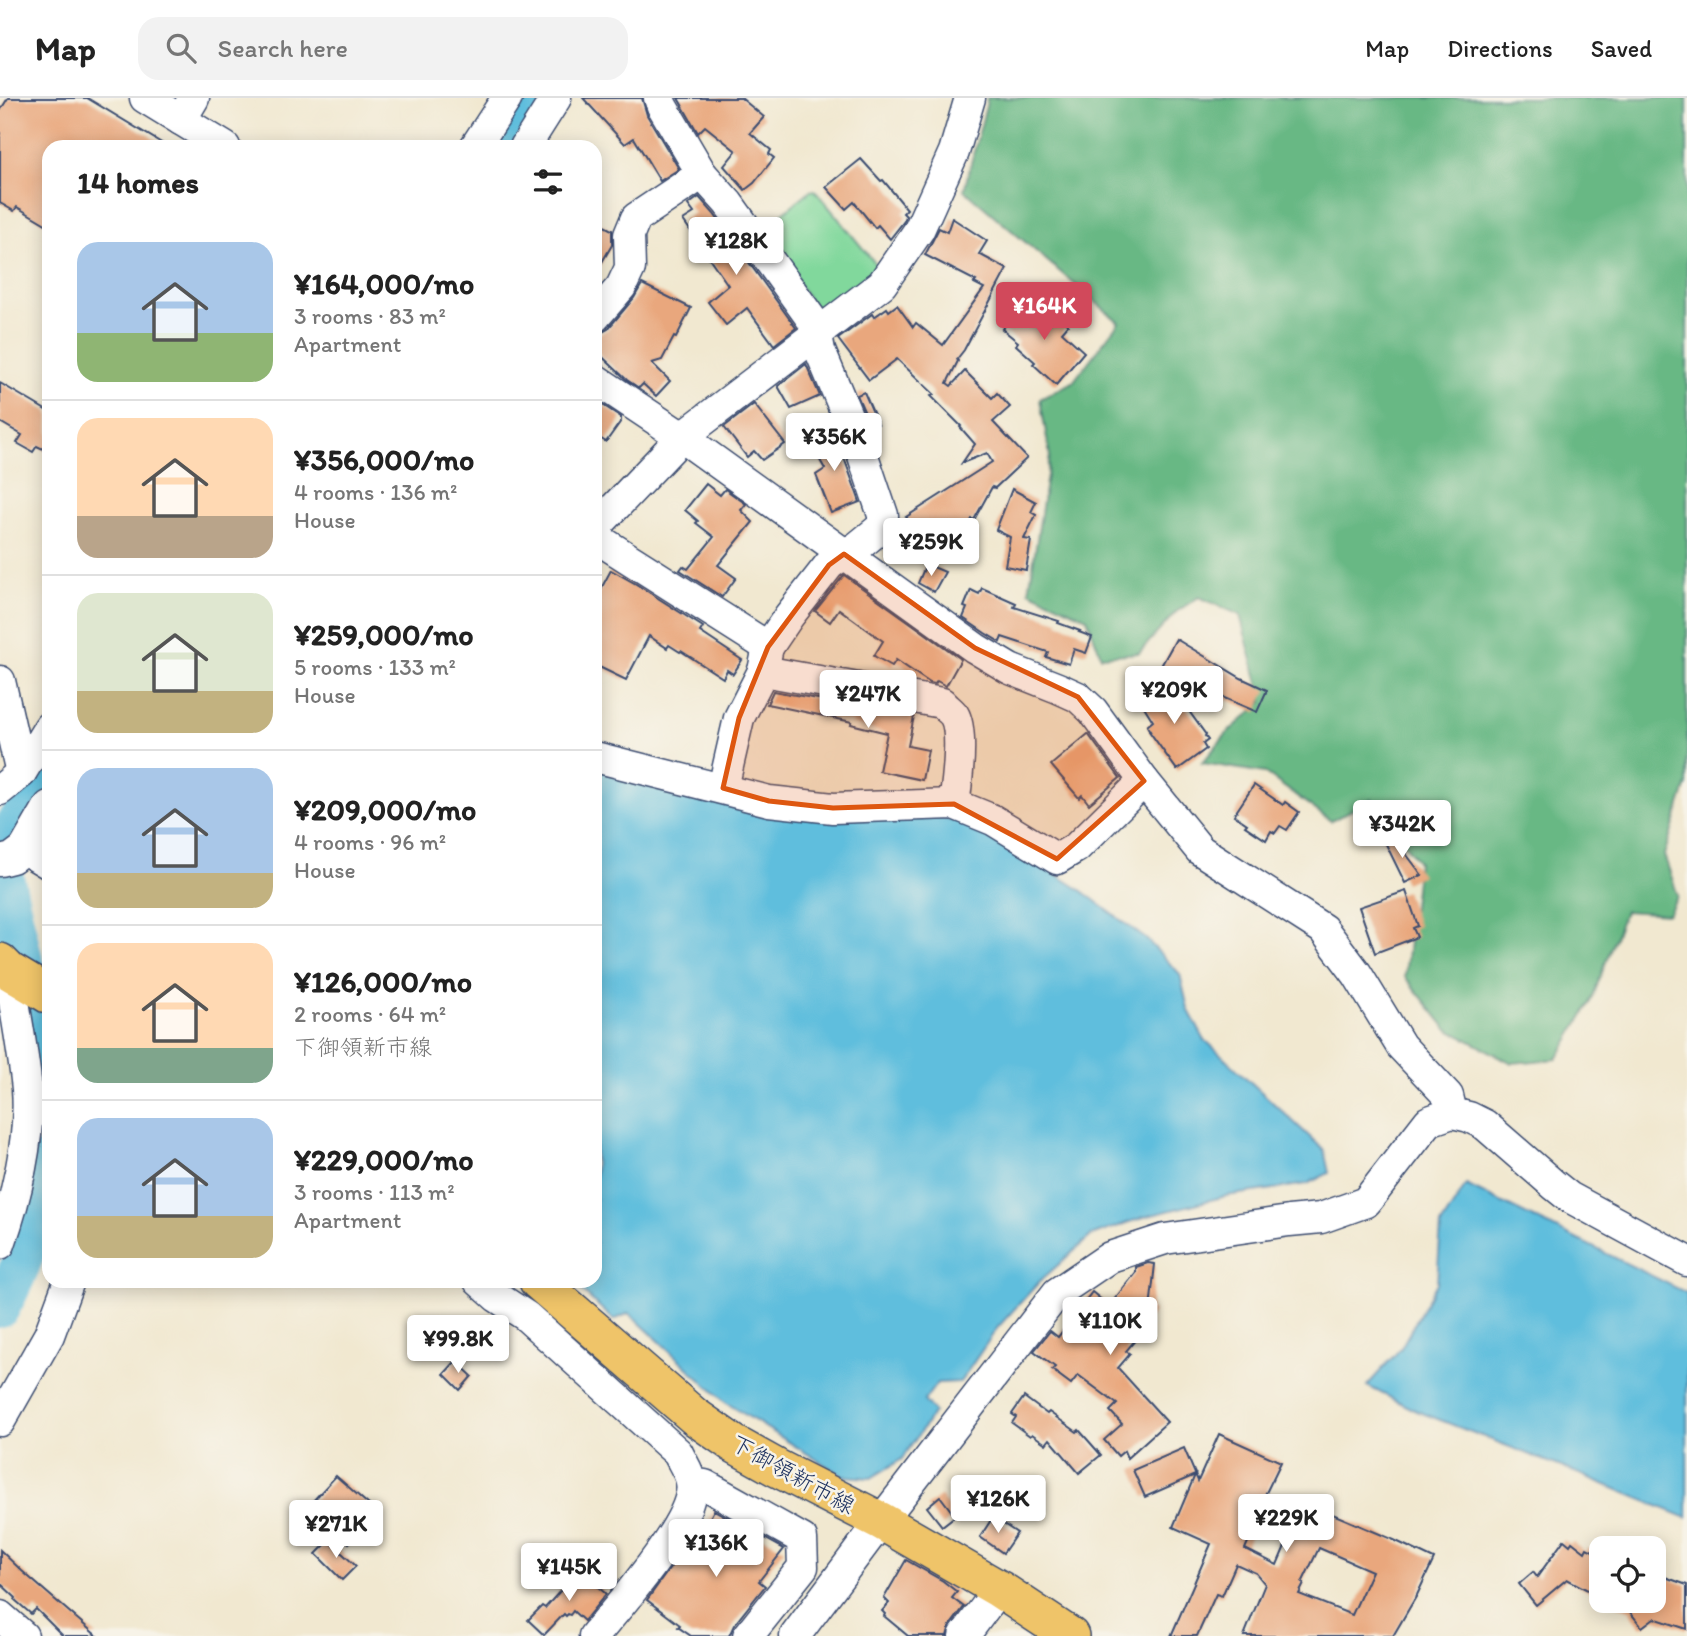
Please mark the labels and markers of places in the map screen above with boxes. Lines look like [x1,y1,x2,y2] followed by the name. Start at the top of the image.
[687,218,785,277] pin: ¥128K
[995,282,1093,342] pin: ¥164K
[785,414,883,473] pin: ¥356K
[882,518,980,578] pin: ¥259K
[1125,666,1223,726] pin: ¥209K
[819,670,917,730] pin: ¥247K
[1353,800,1451,860] pin: ¥342K
[1061,1298,1159,1357] pin: ¥110K
[401,1316,515,1375] pin: ¥99.8K
[949,1476,1047,1535] pin: ¥126K
[1237,1494,1335,1554] pin: ¥229K
[287,1500,385,1560] pin: ¥271K
[667,1520,765,1579] pin: ¥136K
[520,1544,618,1603] pin: ¥145K

